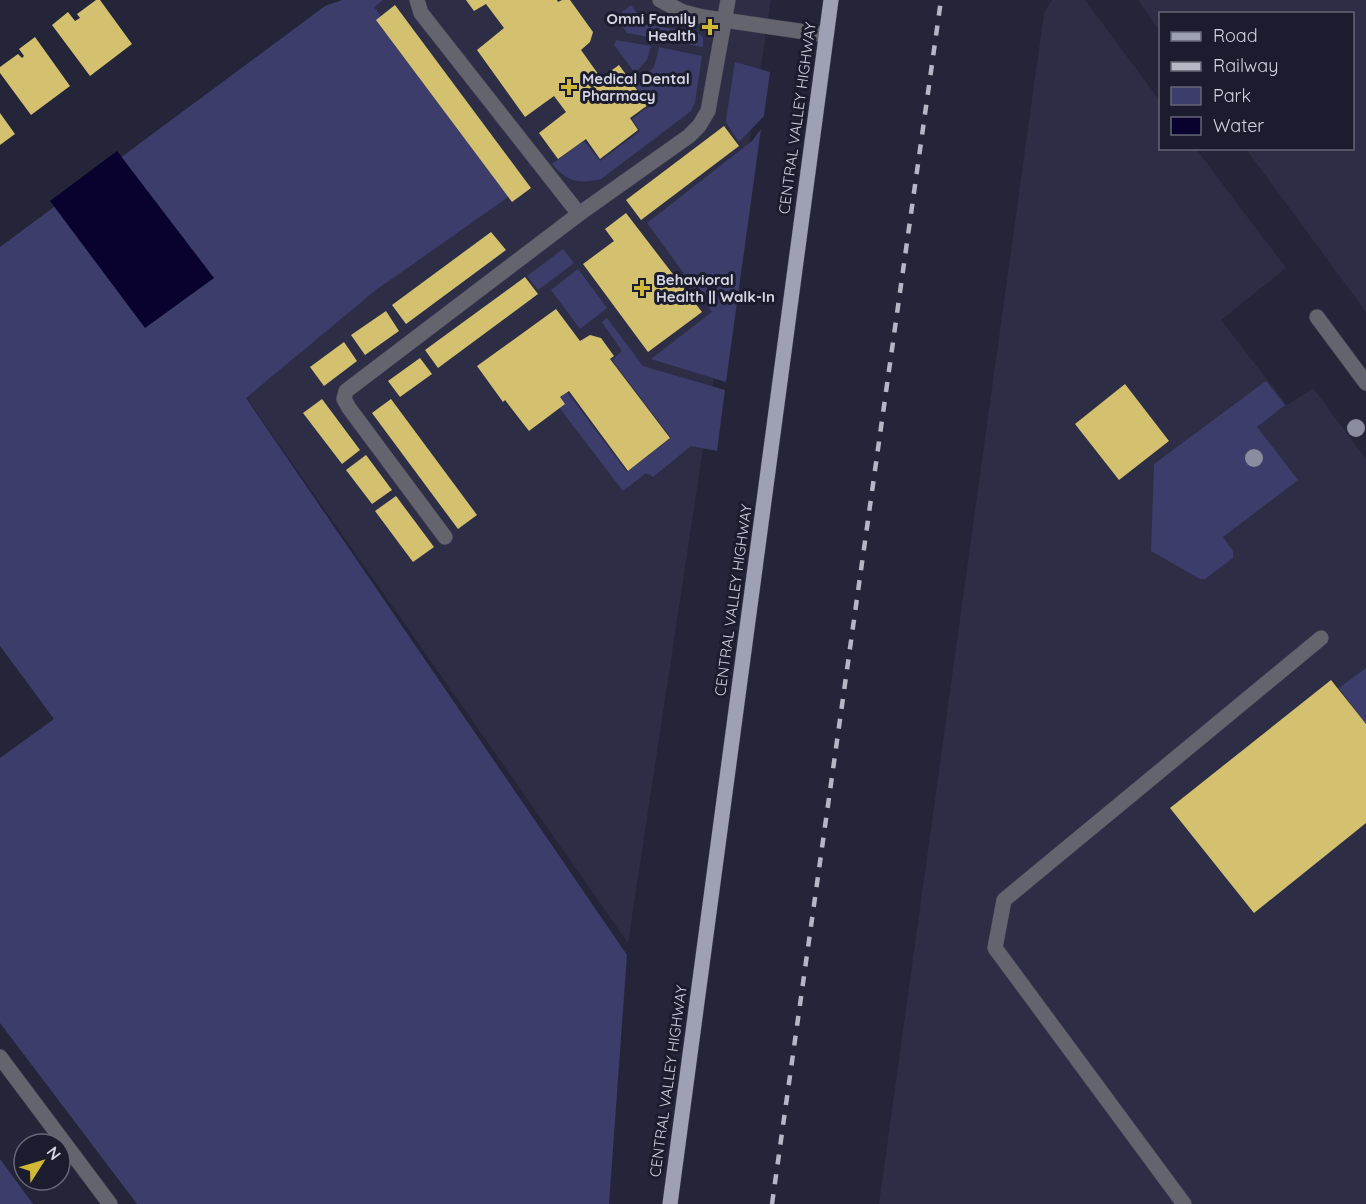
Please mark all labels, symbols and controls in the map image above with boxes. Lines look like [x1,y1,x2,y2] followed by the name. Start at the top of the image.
[607,9,696,45] place label: Omni Family Health
[1159,12,1354,150] legend
[701,18,719,36] marker: Omni Family Health
[774,20,820,215] street label: CENTRAL VALLEY HIGHWAY
[1213,24,1258,47] text: Road
[1213,54,1279,77] text: Railway
[582,69,690,105] place label: Medical Dental Pharmacy
[560,78,578,96] marker: Medical Dental Pharmacy
[1213,84,1251,107] text: Park
[1213,114,1264,137] text: Water
[656,270,775,306] place label: Behavioral Health || Walk-In
[633,279,651,297] marker: Behavioral Health || Walk-In
[710,502,756,697] street label: CENTRAL VALLEY HIGHWAY
[645,983,691,1178] street label: CENTRAL VALLEY HIGHWAY
[12,1132,72,1192] north arrow
[42,1142,66,1164] text: N

